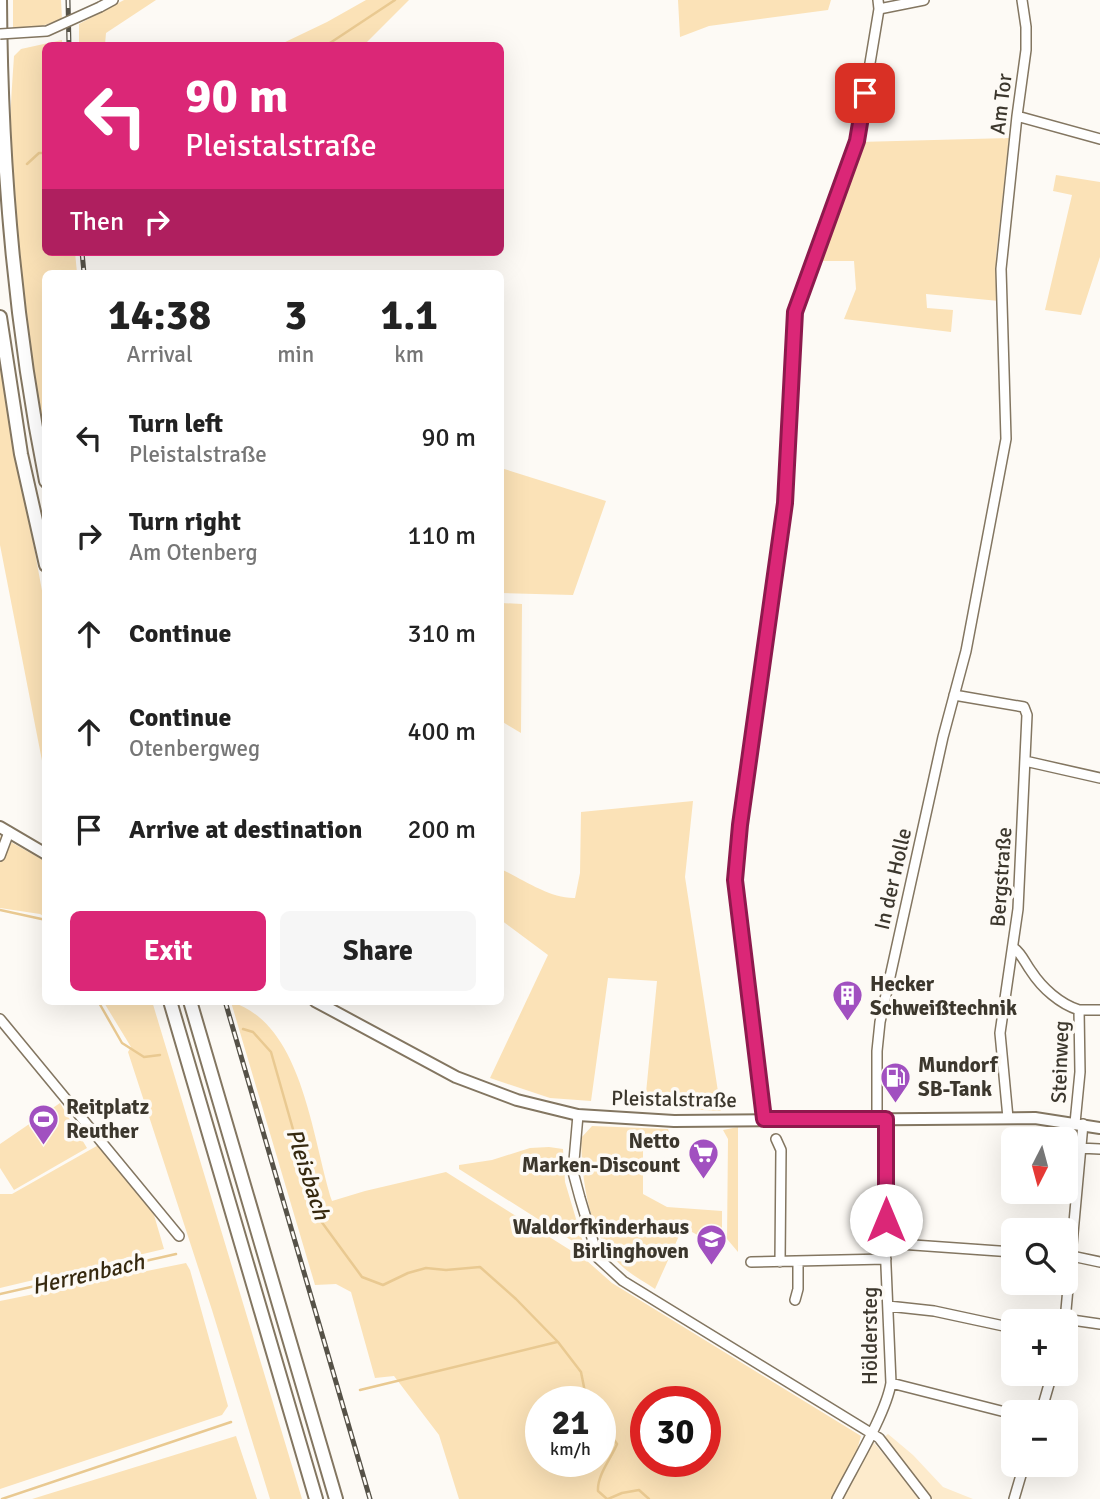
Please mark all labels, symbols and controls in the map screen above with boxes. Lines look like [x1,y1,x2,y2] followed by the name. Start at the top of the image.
[835,63,895,123] pin
[185,66,288,126] text: 90 m
[70,70,161,161] icon: left
[984,72,1018,136] street label: Am Tor
[846,74,884,112] icon: arrive
[185,126,377,165] text: Pleistalstraße
[138,203,176,241] icon: right
[70,206,124,238] text: Then
[108,290,211,341] text: 14:38
[285,290,307,341] text: 3
[381,290,438,341] text: 1.1
[127,340,193,369] text: Arrival
[277,340,314,369] text: min
[394,340,424,369] text: km
[129,408,223,440] text: Turn left
[70,419,108,457] icon: left
[421,422,476,454] text: 90 m
[129,440,267,469] text: Pleistalstraße
[129,506,241,538] text: Turn right
[70,517,108,555] icon: right
[407,520,476,552] text: 110 m
[129,538,258,567] text: Am Otenberg
[70,615,108,653] icon: ahead
[129,618,231,650] text: Continue
[407,618,476,650] text: 310 m
[129,702,231,734] text: Continue
[70,713,108,751] icon: ahead
[407,716,476,748] text: 400 m
[129,734,260,763] text: Otenbergweg
[70,811,108,849] icon: arrive
[129,814,362,846] text: Arrive at destination
[407,814,476,846] text: 200 m
[869,826,917,932] street label: In der Holle
[985,826,1017,928] street label: Bergstraße
[70,911,266,991] button: Exit
[280,911,476,991] button: Share
[870,971,1017,1021] place label: Hecker Schweißtechnik
[830,979,864,1023] building icon: Hecker Schweißtechnik
[1046,1020,1074,1104] street label: Steinweg
[918,1052,999,1102] place label: Mundorf SB-Tank
[878,1060,912,1104] fuel station icon: Mundorf SB-Tank
[611,1085,737,1113] street label: Pleistalstraße
[66,1094,149,1144] place label: Reitplatz Reuther
[26,1102,60,1146] sports icon: Reitplatz Reuther
[280,1125,337,1225] water label: Pleisbach
[1001,1127,1078,1204] north arrow
[1001,1127,1078,1477] map controls
[522,1128,680,1178] place label: Netto Marken-Discount
[686,1136,720,1180] supermarket icon: Netto Marken-Discount
[849,1183,923,1257] position arrow
[513,1214,689,1264] place label: Waldorfkinderhaus Birlinghoven
[1001,1218,1078,1295] button: search
[695,1222,729,1266] school or university icon: Waldorfkinderhaus Birlinghoven
[29,1247,149,1301] water label: Herrenbach
[857,1287,883,1385] street label: Höldersteg
[1001,1309,1078,1386] button: +
[630,1386,721,1477] speed limit sign: 30
[1001,1400,1078,1477] button: −
[552,1401,589,1444] text: 21
[550,1438,591,1460] text: km/h

